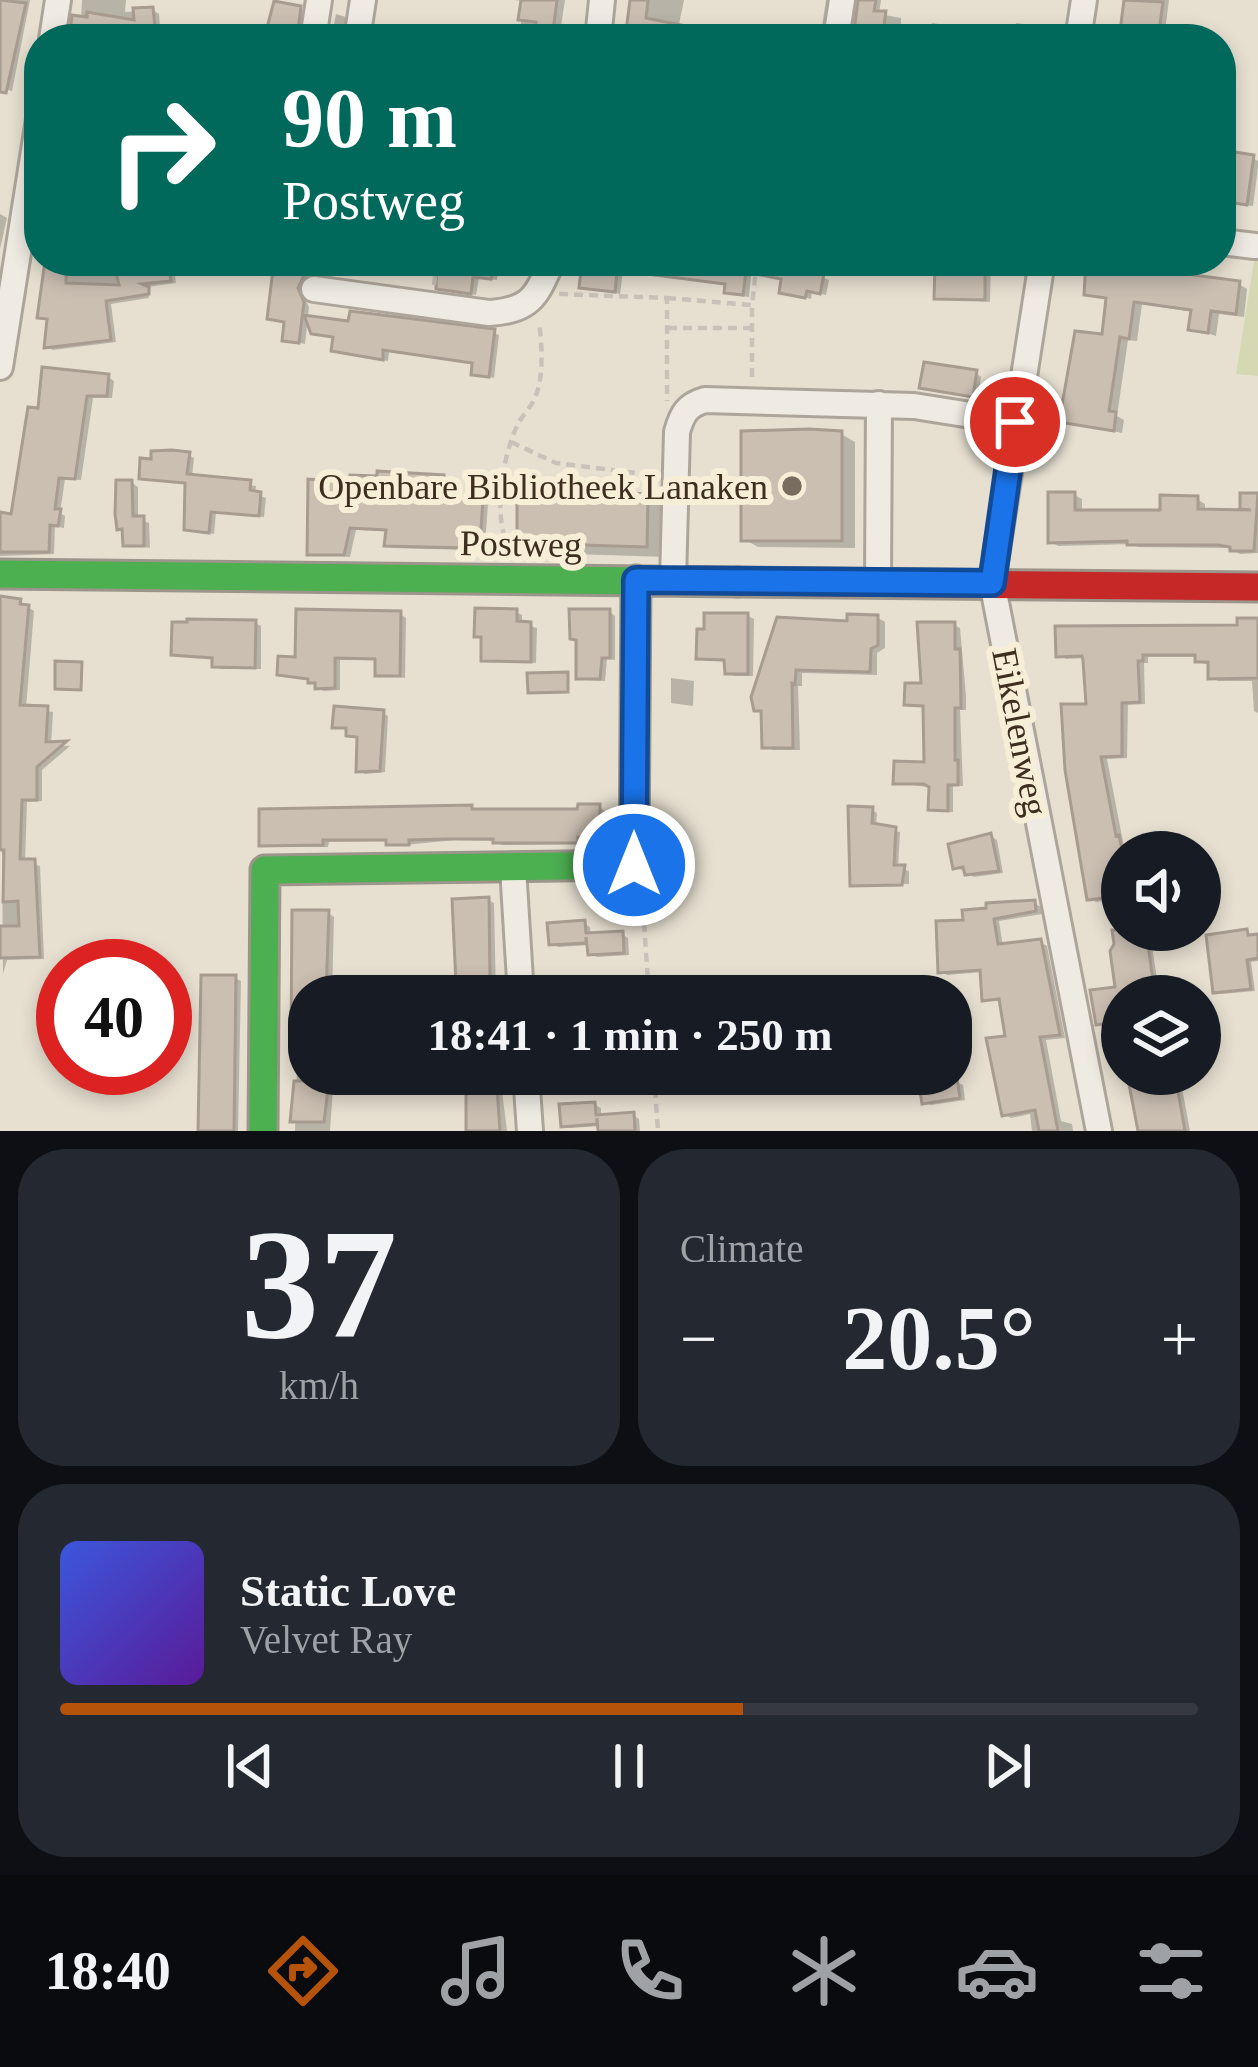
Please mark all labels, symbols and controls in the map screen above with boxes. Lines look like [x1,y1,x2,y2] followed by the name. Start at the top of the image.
[84,72,240,228] icon: right
[282,72,457,165] text: 90 m
[282,171,465,231] text: Postweg
[964,371,1066,473] pin
[982,389,1048,455] icon: arrive
[318,467,768,507] place label: Openbare Bibliotheek Lanaken
[779,473,805,499] marker: Openbare Bibliotheek Lanaken
[460,523,582,565] street label: Postweg
[984,645,1056,819] street label: Eikelenweg
[571,802,697,928] position arrow
[1101,831,1221,1095] map controls
[1101,831,1221,951] button: sound
[36,939,192,1095] speed limit sign: 40
[1101,975,1221,1095] button: layers
[428,1010,833,1060] text: 18:41 · 1 min · 250 m
[241,1198,397,1371] text: 37
[680,1227,803,1270] text: Climate
[842,1289,1036,1388] text: 20.5°
[680,1302,717,1375] text: −
[1161,1302,1198,1375] text: +
[279,1364,359,1407] text: km/h
[240,1566,456,1616] text: Static Love
[240,1618,412,1661] text: Velvet Ray
[217,1733,283,1799] icon: previous
[596,1733,662,1799] icon: pause
[975,1733,1041,1799] icon: next
[261,1929,345,2013] icon: directions
[434,1929,518,2013] icon: music
[608,1929,692,2013] icon: phone
[782,1929,866,2013] icon: climate
[955,1929,1039,2013] icon: car
[1129,1929,1213,2013] icon: filters
[45,1941,171,2001] text: 18:40

